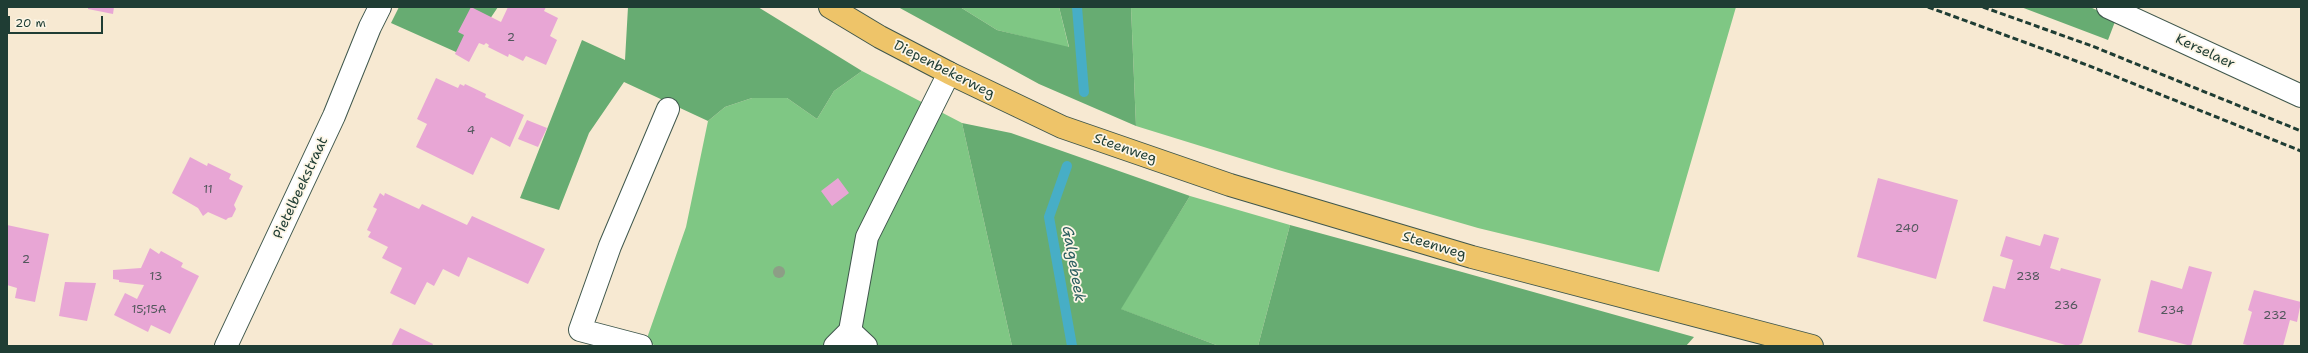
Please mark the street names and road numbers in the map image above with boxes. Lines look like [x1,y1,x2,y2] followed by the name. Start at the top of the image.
[2173,31,2237,73] street label: Kerselaer
[891,37,997,103] street label: Diepenbekerweg
[1091,130,1159,168] street label: Steenweg
[270,134,332,242] street label: Pietelbeekstraat
[1400,228,1468,264] street label: Steenweg

